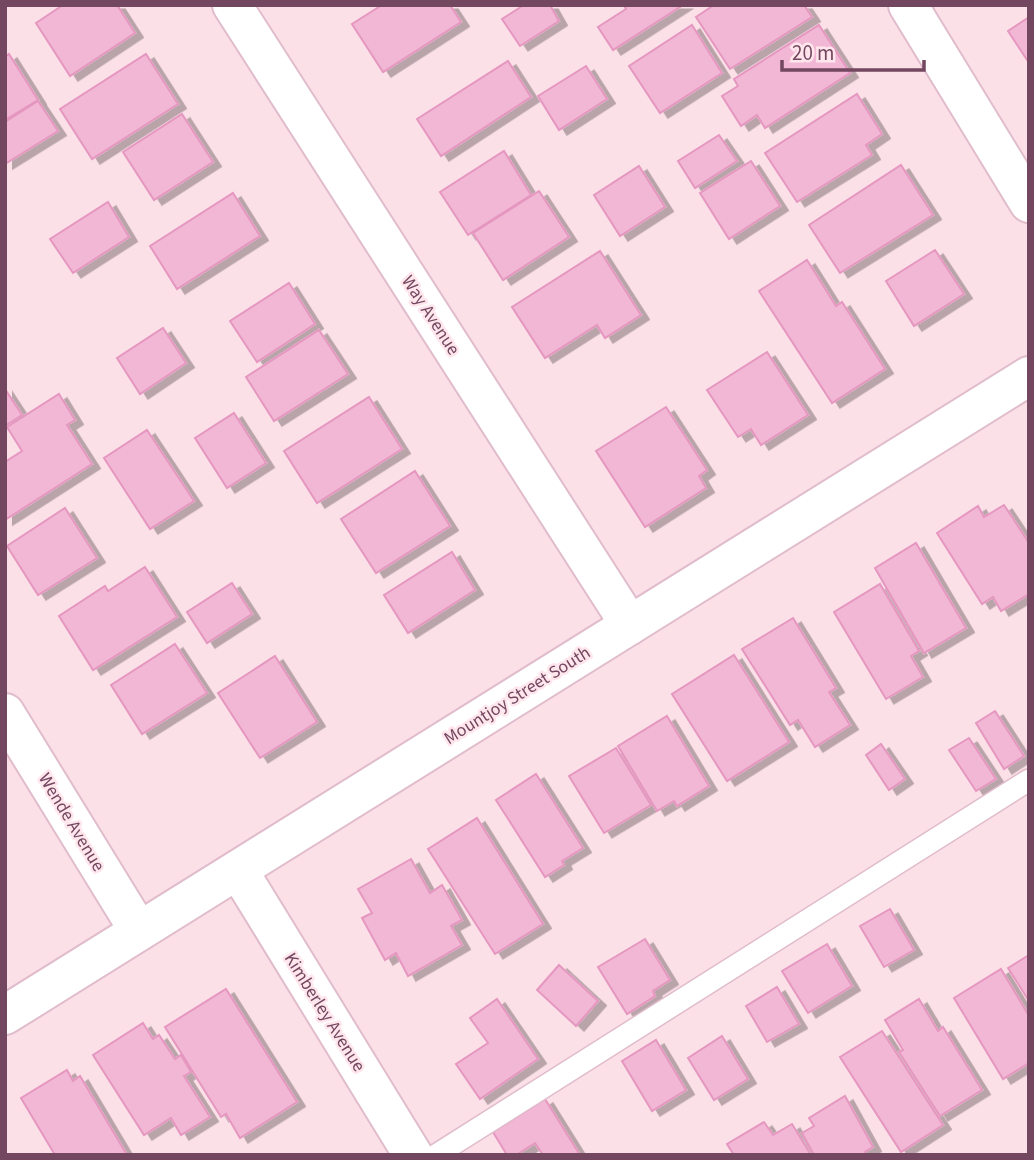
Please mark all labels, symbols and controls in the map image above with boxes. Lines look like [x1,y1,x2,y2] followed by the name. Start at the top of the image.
[782,28,924,72] scale bar
[792,38,834,68] text: 20 m
[395,271,466,360] street label: Way Avenue
[439,640,595,751] street label: Mountjoy Street South
[32,768,111,876] street label: Wende Avenue
[278,948,371,1077] street label: Kimberley Avenue

